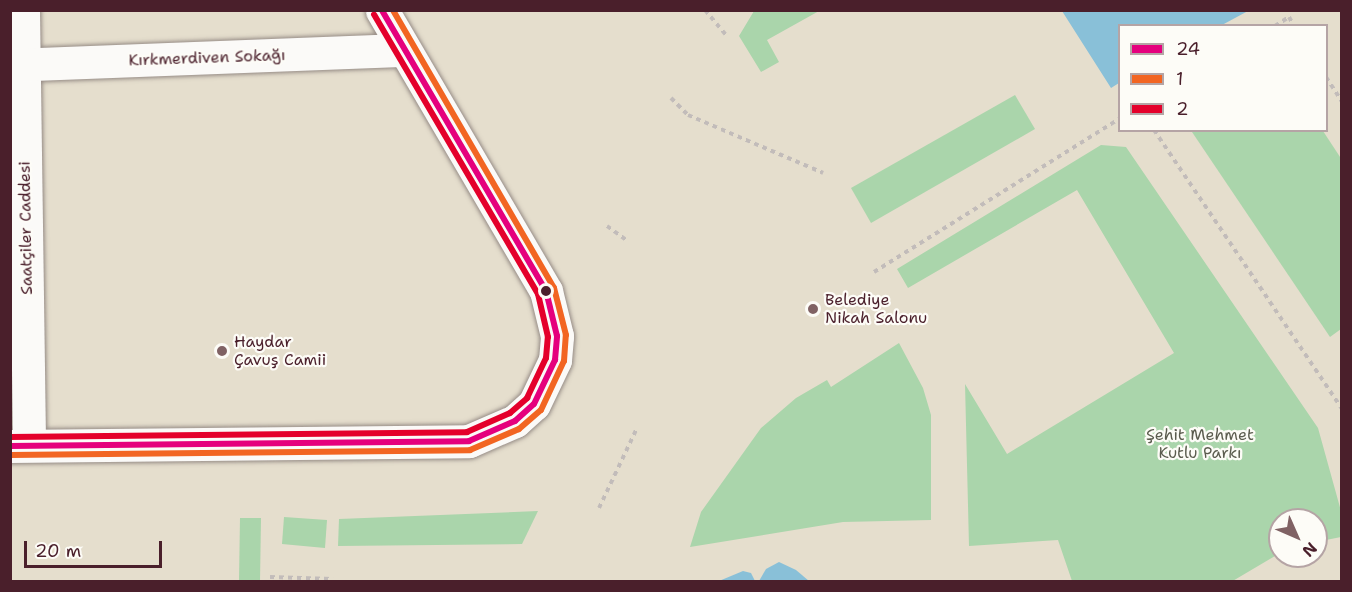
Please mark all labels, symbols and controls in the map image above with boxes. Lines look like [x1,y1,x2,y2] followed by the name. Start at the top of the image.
[1118,24,1328,132] legend
[1176,37,1200,61] text: 24
[128,46,286,70] street label: Kırkmerdiven Sokağı
[1176,67,1184,91] text: 1
[1176,97,1189,121] text: 2
[15,161,37,295] street label: Saatçiler Caddesi
[540,285,552,297] unlabelled marker
[825,290,927,328] place label: Belediye Nikah Salonu
[806,302,820,316] marker: Belediye Nikah Salonu
[234,332,326,370] place label: Haydar Çavuş Camii
[215,344,229,358] marker: Haydar Çavuş Camii
[1146,425,1254,463] park label: Şehit Mehmet Kutlu Parkı
[1268,508,1328,568] north arrow
[27,529,165,567] scale bar
[1298,538,1322,562] text: N
[35,539,81,563] text: 20 m

